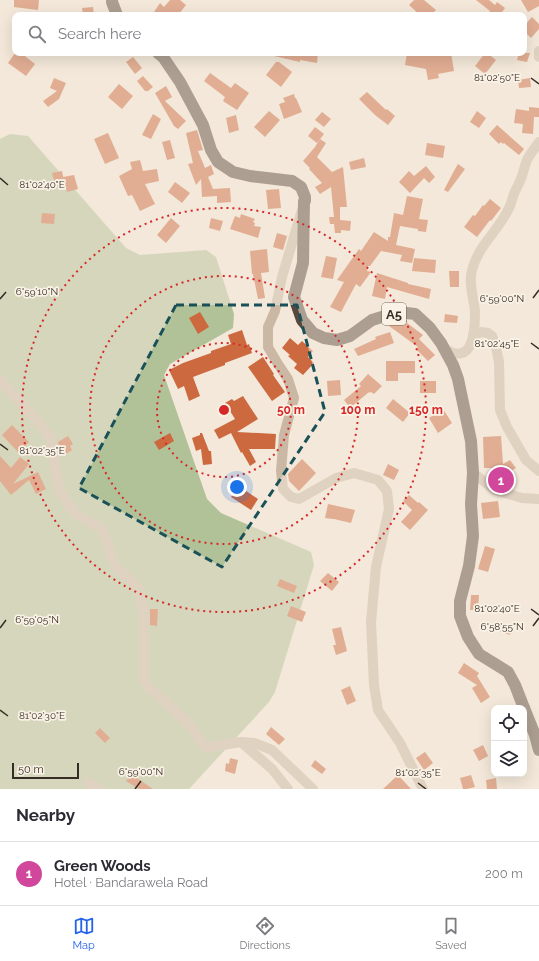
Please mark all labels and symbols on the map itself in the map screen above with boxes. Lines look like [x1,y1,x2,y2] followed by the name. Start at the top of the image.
[474,72,520,83] text: 81°02'50"E
[19,179,65,190] text: 81°02'40"E
[16,286,58,297] text: 6°59'10"N
[480,293,524,304] text: 6°59'00"N
[382,303,406,325] road number: A5
[475,338,519,349] text: 81°02'45"E
[217,403,231,417] centre of rings
[277,403,305,417] text: 50 m
[341,403,375,417] text: 100 m
[409,403,443,417] text: 150 m
[19,445,65,456] text: 81°02'35"E
[488,465,514,495] pin: 1
[227,477,247,497] your location
[474,603,520,614] text: 81°02'40"E
[15,614,59,625] text: 6°59'05"N
[480,621,524,632] text: 6°58'55"N
[19,710,65,721] text: 81°02'30"E
[12,761,79,780] scale bar
[119,766,163,777] text: 6°59'00"N
[395,767,441,778] text: 81°02'35"E

